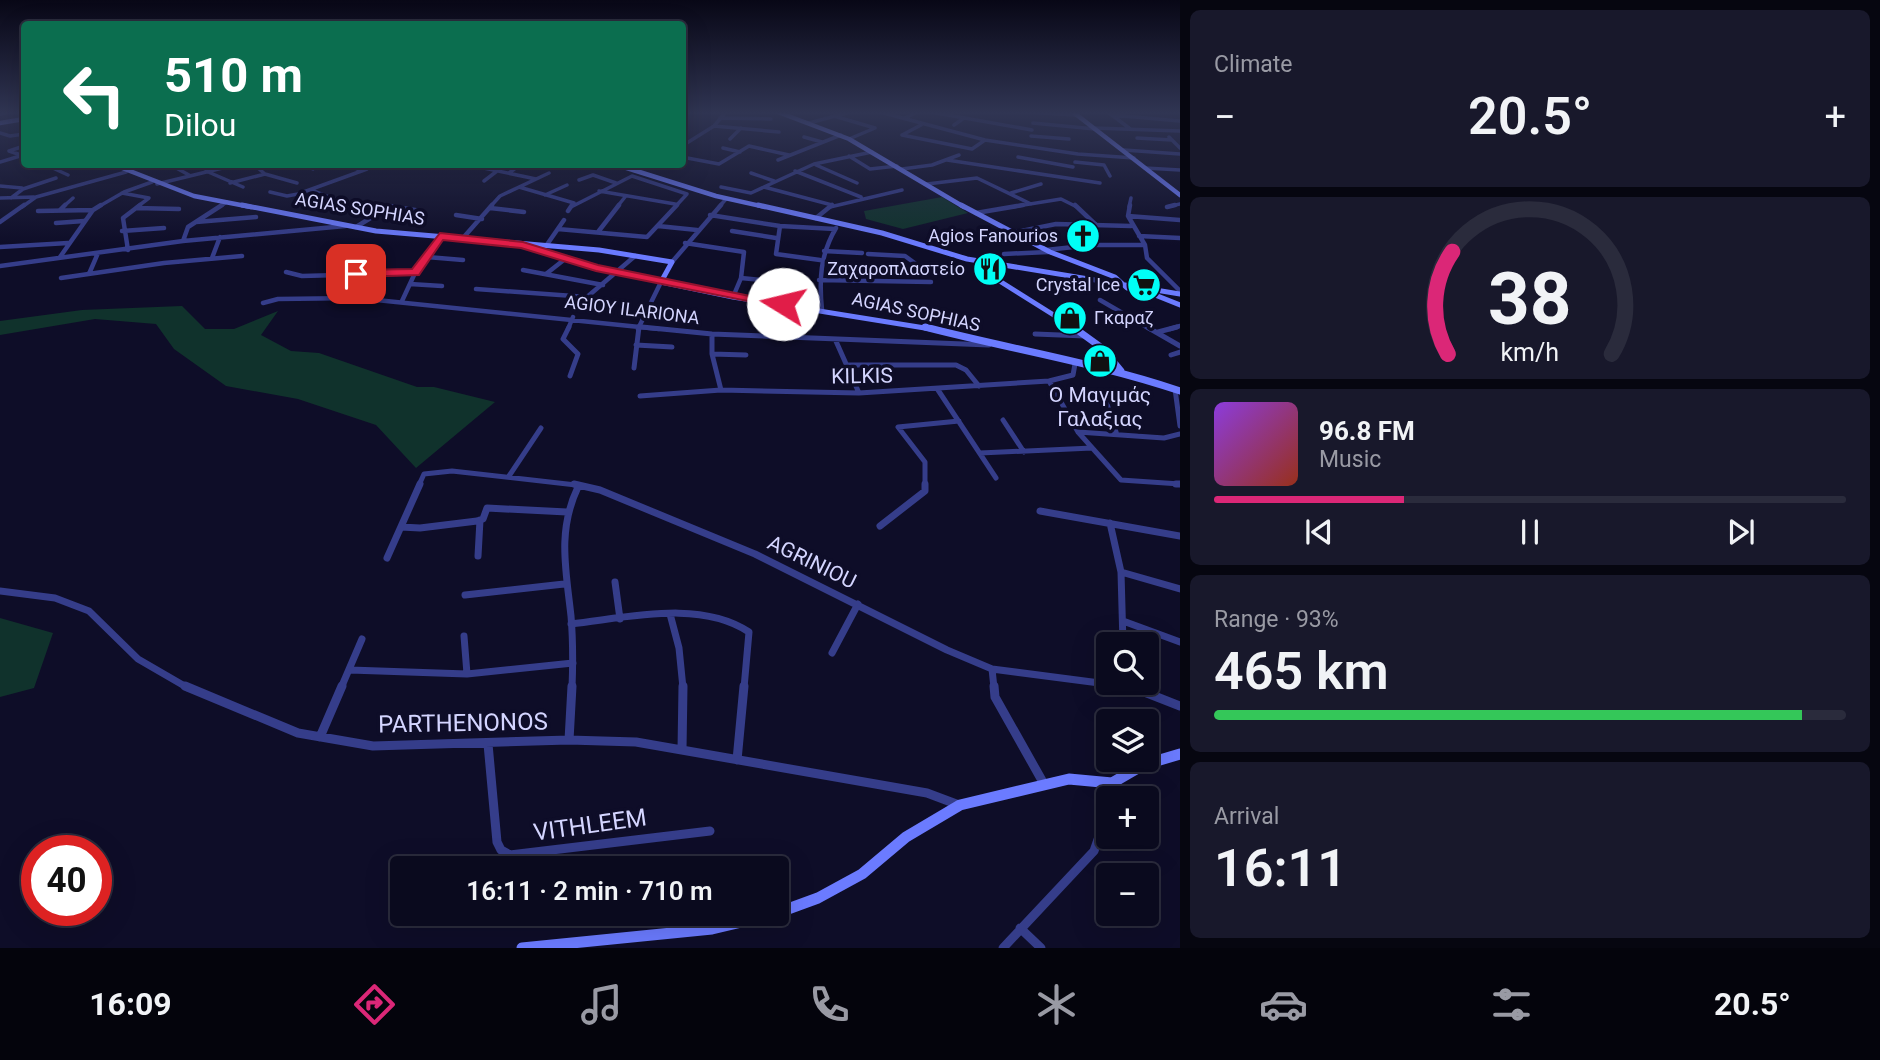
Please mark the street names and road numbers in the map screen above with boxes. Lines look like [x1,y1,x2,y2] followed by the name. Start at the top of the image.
[294,188,427,229] street label: AGIAS SOPHIAS
[850,288,982,335] street label: AGIAS SOPHIAS
[563,291,701,328] street label: AGIOY ILARIONA
[831,363,893,389] street label: KILKIS
[764,530,860,594] street label: AGRINIOU
[378,708,548,738] street label: PARTHENONOS
[532,803,648,847] street label: VITHLEEM

